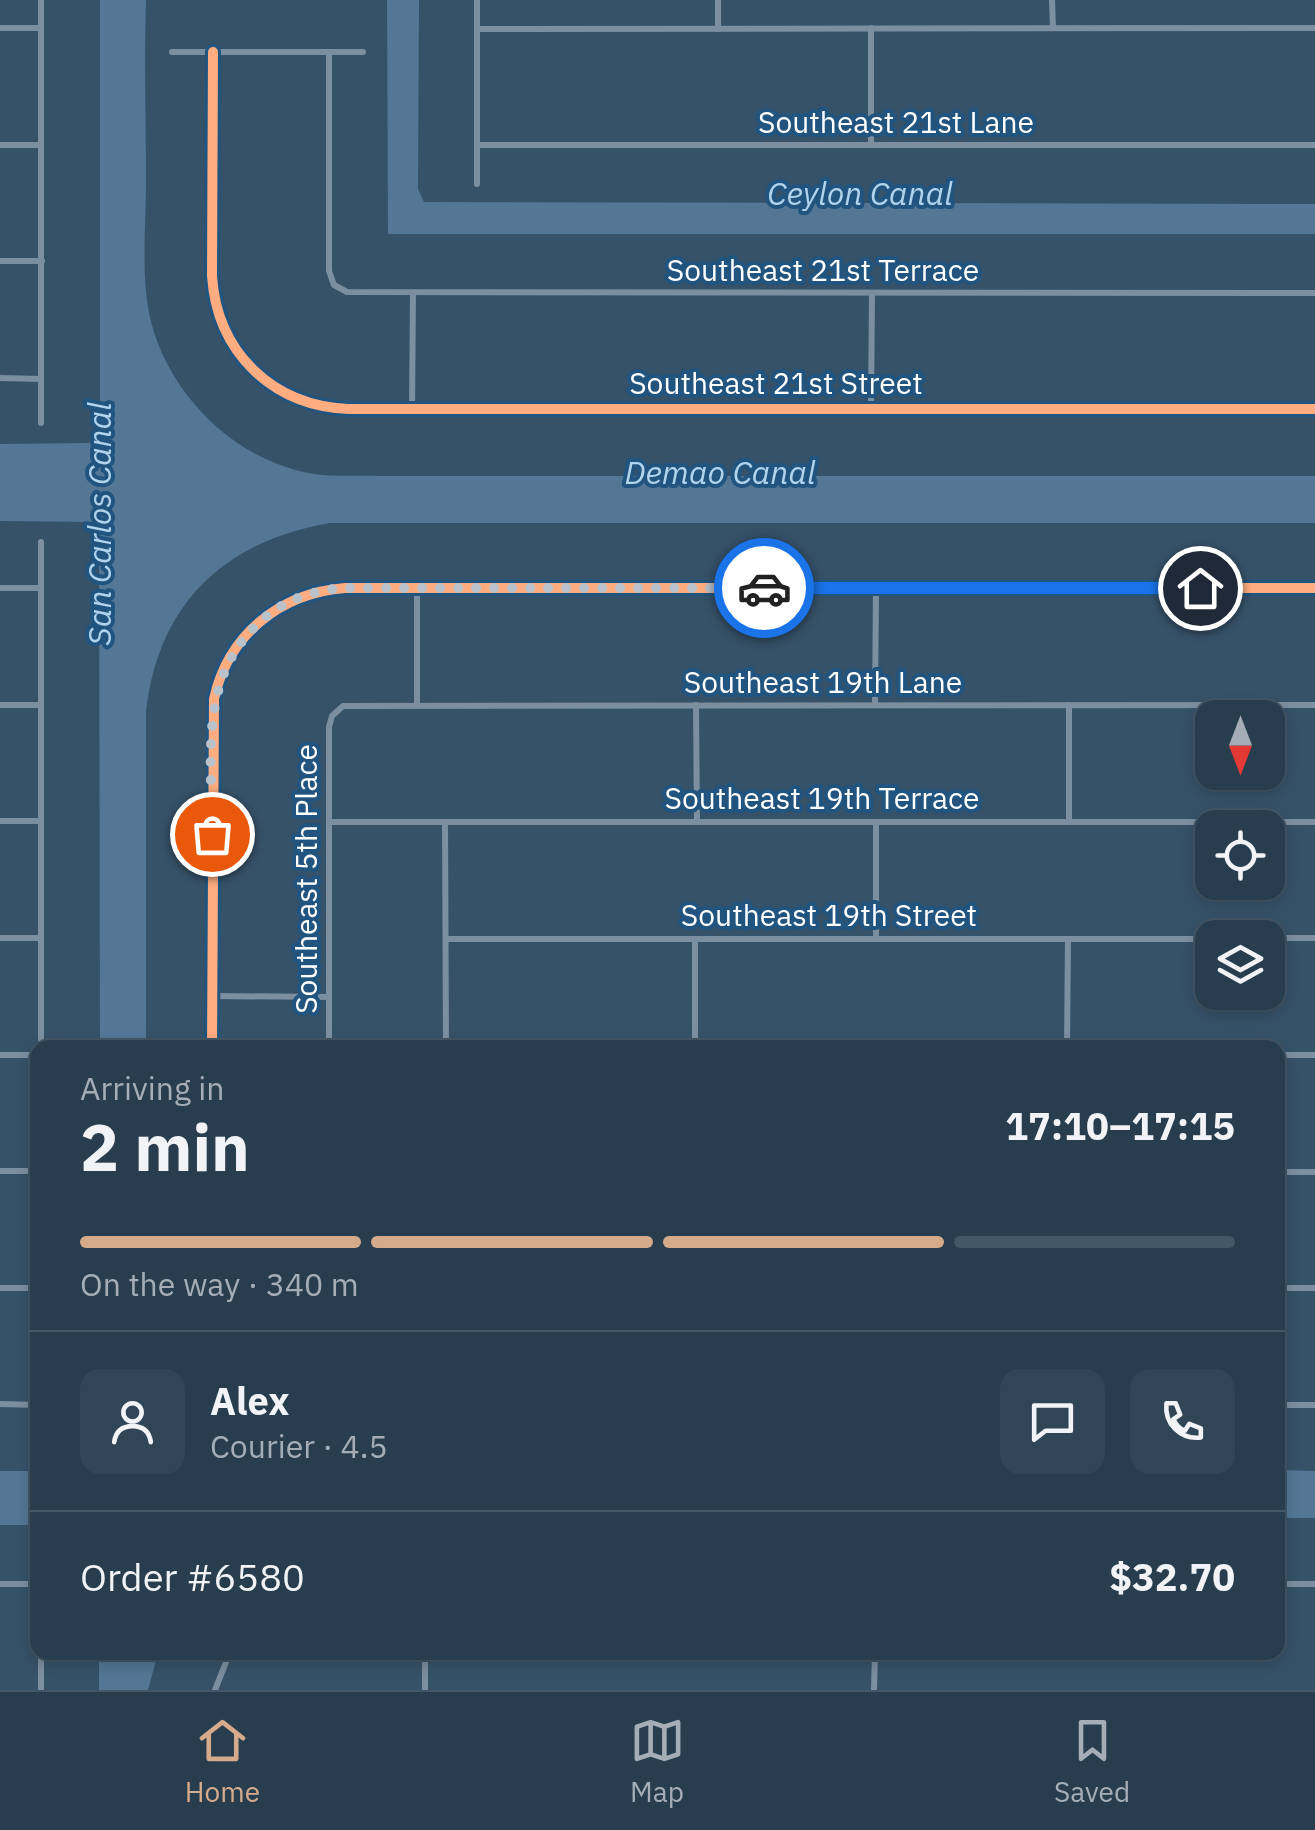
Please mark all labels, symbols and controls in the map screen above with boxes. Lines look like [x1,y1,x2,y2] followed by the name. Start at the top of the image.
[758,102,1034,141] street label: Southeast 21st Lane
[767,172,953,214] water label: Ceylon Canal
[667,250,979,289] street label: Southeast 21st Terrace
[629,363,923,402] street label: Southeast 21st Street
[78,402,120,646] water label: San Carlos Canal
[625,451,816,493] water label: Demao Canal
[714,538,814,638] courier
[1158,546,1243,631] pin
[737,561,792,616] icon: car
[1173,561,1228,616] icon: home
[684,662,962,701] street label: Southeast 19th Lane
[1195,700,1285,790] north arrow
[1195,700,1285,1010] map controls
[286,744,325,1014] street label: Southeast 5th Place
[665,778,979,817] street label: Southeast 19th Terrace
[170,792,255,877] pin
[185,807,240,862] icon: bag
[1195,810,1285,900] button: locate
[681,895,977,934] street label: Southeast 19th Street
[1195,920,1285,1010] button: layers
[80,1067,225,1109] text: Arriving in
[1005,1101,1235,1150] text: 17:10–17:15
[80,1104,250,1189] text: 2 min
[80,1263,359,1305] text: On the way · 340 m
[80,1369,185,1474] button: person
[1000,1369,1105,1474] button: chat
[1130,1369,1235,1474] button: phone
[210,1376,290,1425] text: Alex
[210,1425,388,1467] text: Courier · 4.5
[80,1552,305,1601] text: Order #6580
[1109,1552,1235,1601] text: $32.70
[185,1713,260,1810] tab: Home
[630,1713,685,1810] tab: Map
[1054,1713,1130,1810] tab: Saved

